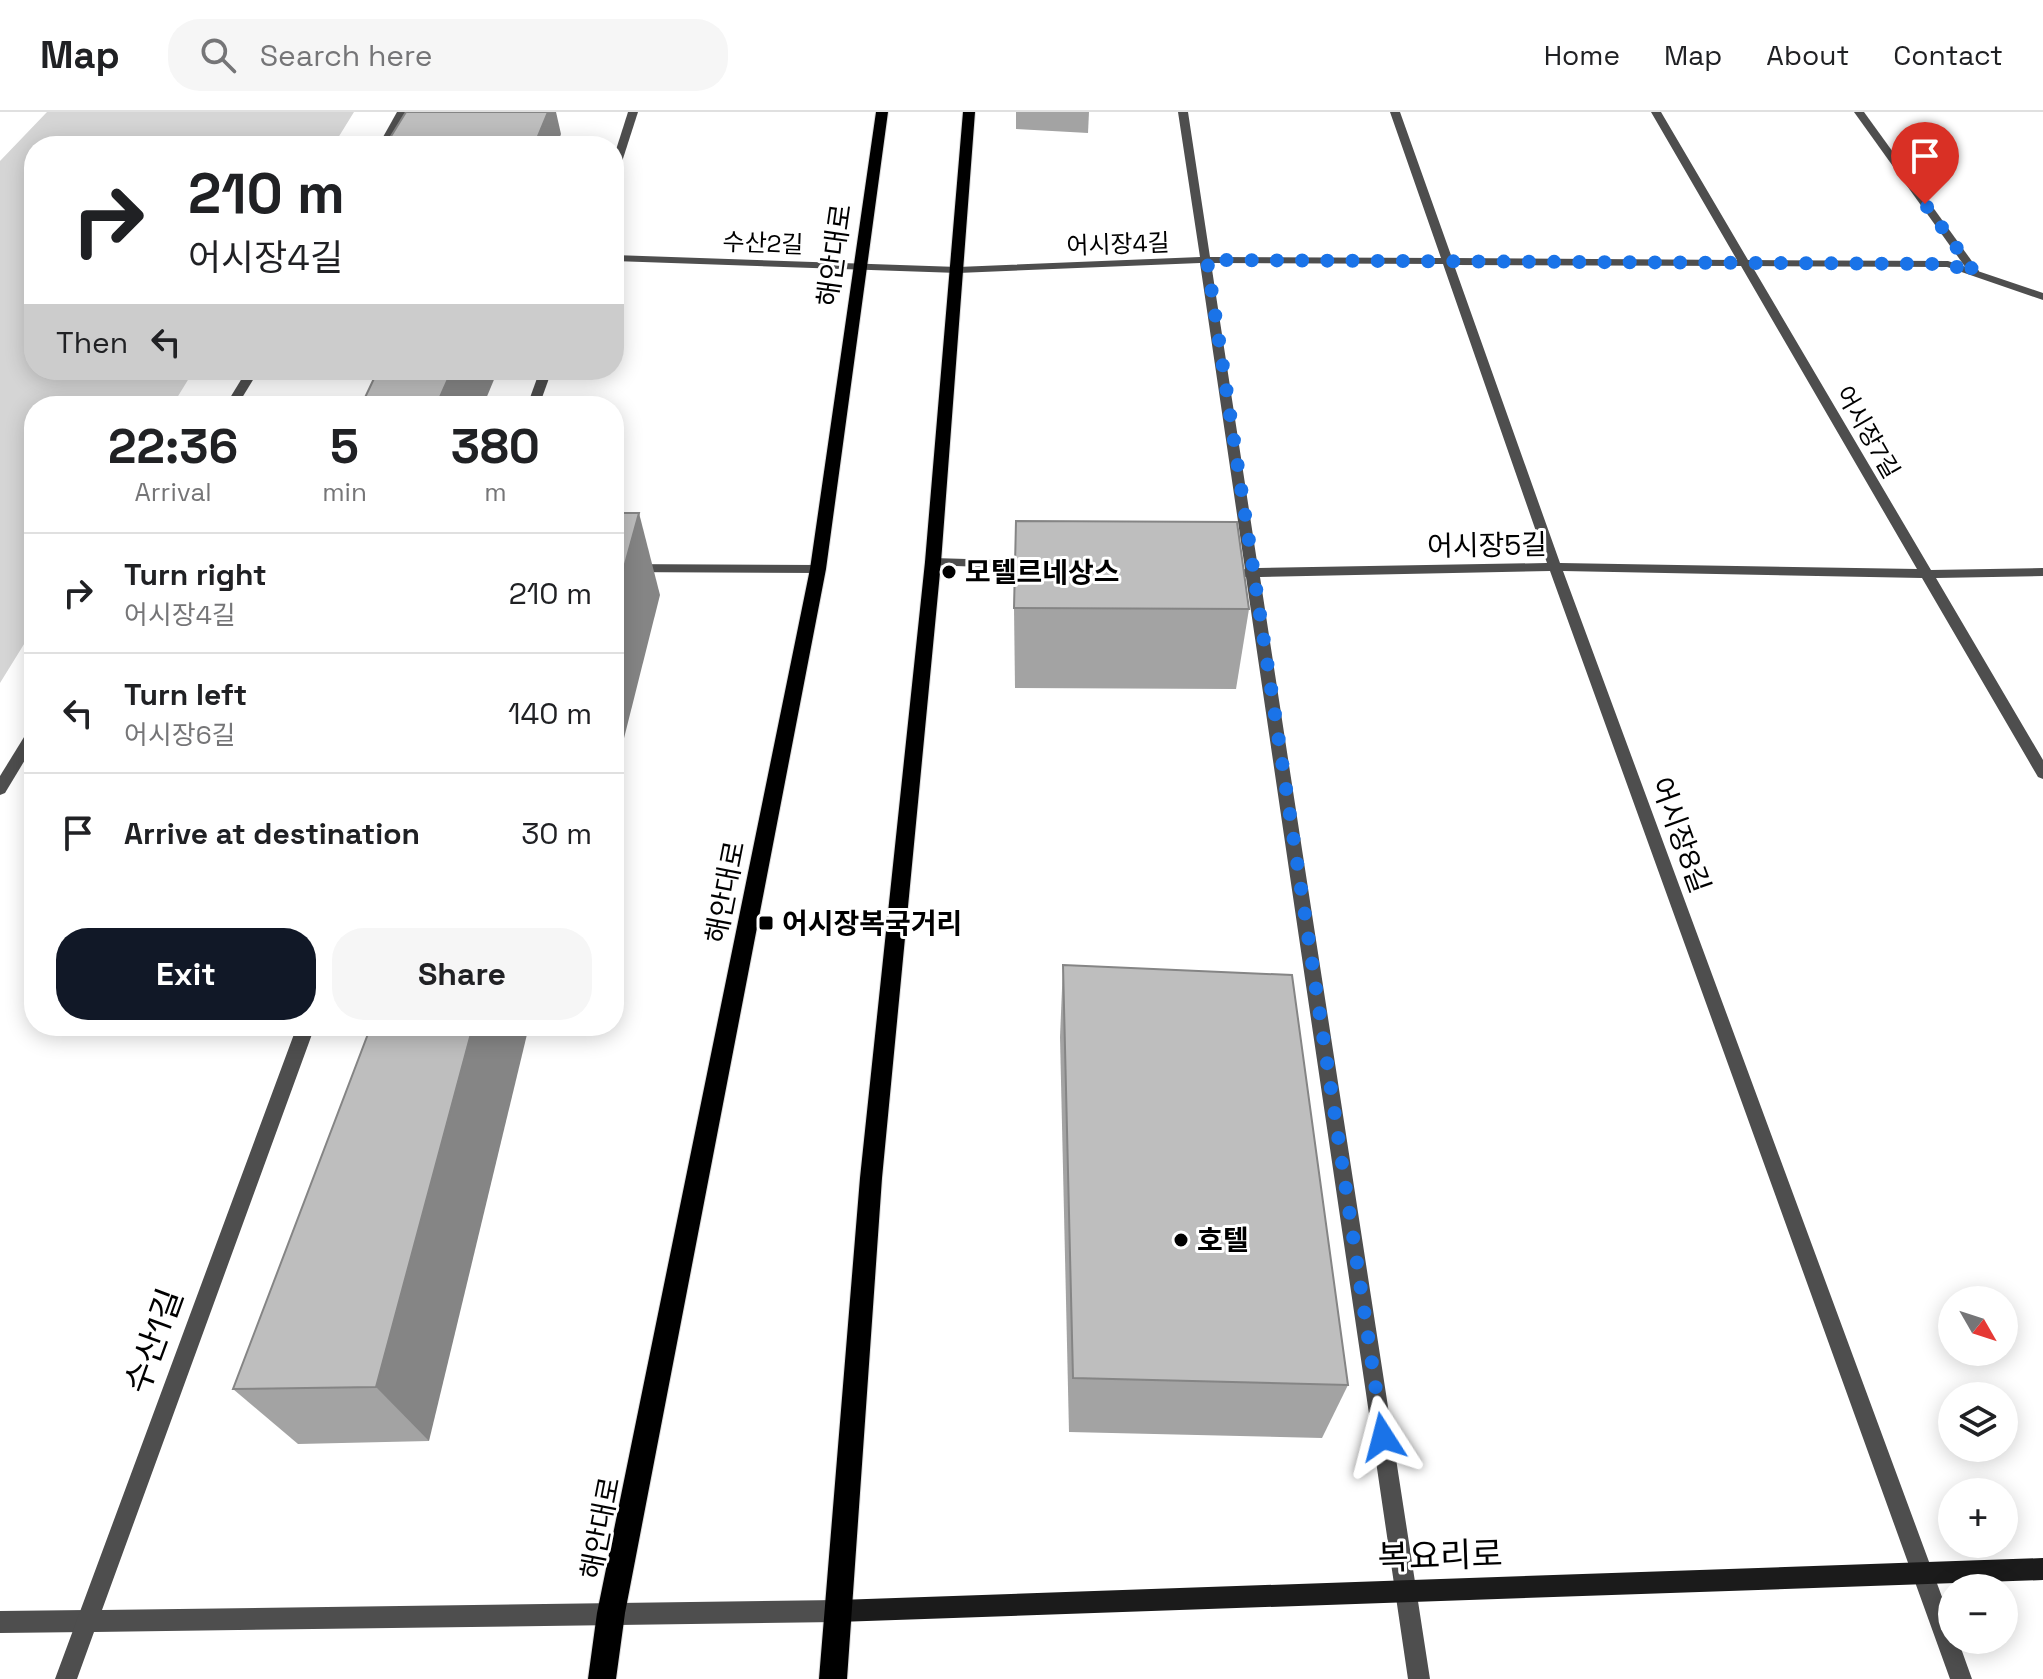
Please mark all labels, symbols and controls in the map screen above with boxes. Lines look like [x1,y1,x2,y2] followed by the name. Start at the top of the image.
[168,19,728,91] search box
[40,31,120,79] text: Map
[196,33,240,77] icon: search
[260,36,433,75] text: Search here
[1544,37,1620,73] text: Home
[1664,37,1722,73] text: Map
[1766,37,1849,73] text: About
[1893,37,2003,73] text: Contact
[1891,122,1959,204] pin
[1903,134,1947,178] icon: arrive
[188,158,345,229] text: 210 m
[56,168,160,272] icon: right
[809,201,859,309] street label: 해안대로
[722,226,804,260] street label: 수산2길
[1066,227,1170,261] street label: 어시장4길
[188,235,343,281] text: 어시장4길
[144,320,188,364] icon: left
[56,323,128,362] text: Then
[1829,380,1907,484] street label: 어시장7길
[108,416,238,477] text: 22:36
[330,416,359,477] text: 5
[451,416,540,477] text: 380
[134,475,212,509] text: Arrival
[322,475,367,509] text: min
[484,475,507,509] text: m
[1427,526,1547,564] street label: 어시장5길
[965,554,1120,590] place label: 모텔르네상스
[124,555,267,594] text: Turn right
[940,563,958,581] marker: 모텔르네상스
[56,571,100,615] icon: right
[509,574,592,613] text: 210 m
[124,598,236,632] text: 어시장4길
[124,675,247,714] text: Turn left
[56,691,100,735] icon: left
[508,694,592,733] text: 140 m
[124,718,236,752] text: 어시장6길
[1643,772,1719,898] street label: 어시장8길
[56,811,100,855] icon: arrive
[124,814,420,853] text: Arrive at destination
[521,814,592,853] text: 30 m
[697,838,753,946] street label: 해안대로
[782,905,962,941] place label: 어시장복국거리
[757,914,775,932] marker: 어시장복국거리
[56,928,316,1020] button: Exit
[332,928,592,1020] button: Share
[1197,1222,1249,1258] place label: 호텔
[1172,1231,1190,1249] marker: 호텔
[115,1283,193,1399] street label: 수산1길
[1938,1286,2018,1366] north arrow
[1938,1286,2018,1654] map controls
[1938,1382,2018,1462] button: layers
[1341,1395,1425,1479] position arrow
[572,1474,628,1582] street label: 해안대로
[1938,1478,2018,1558] button: +
[1377,1532,1503,1580] street label: 복요리로
[1938,1574,2018,1654] button: −

